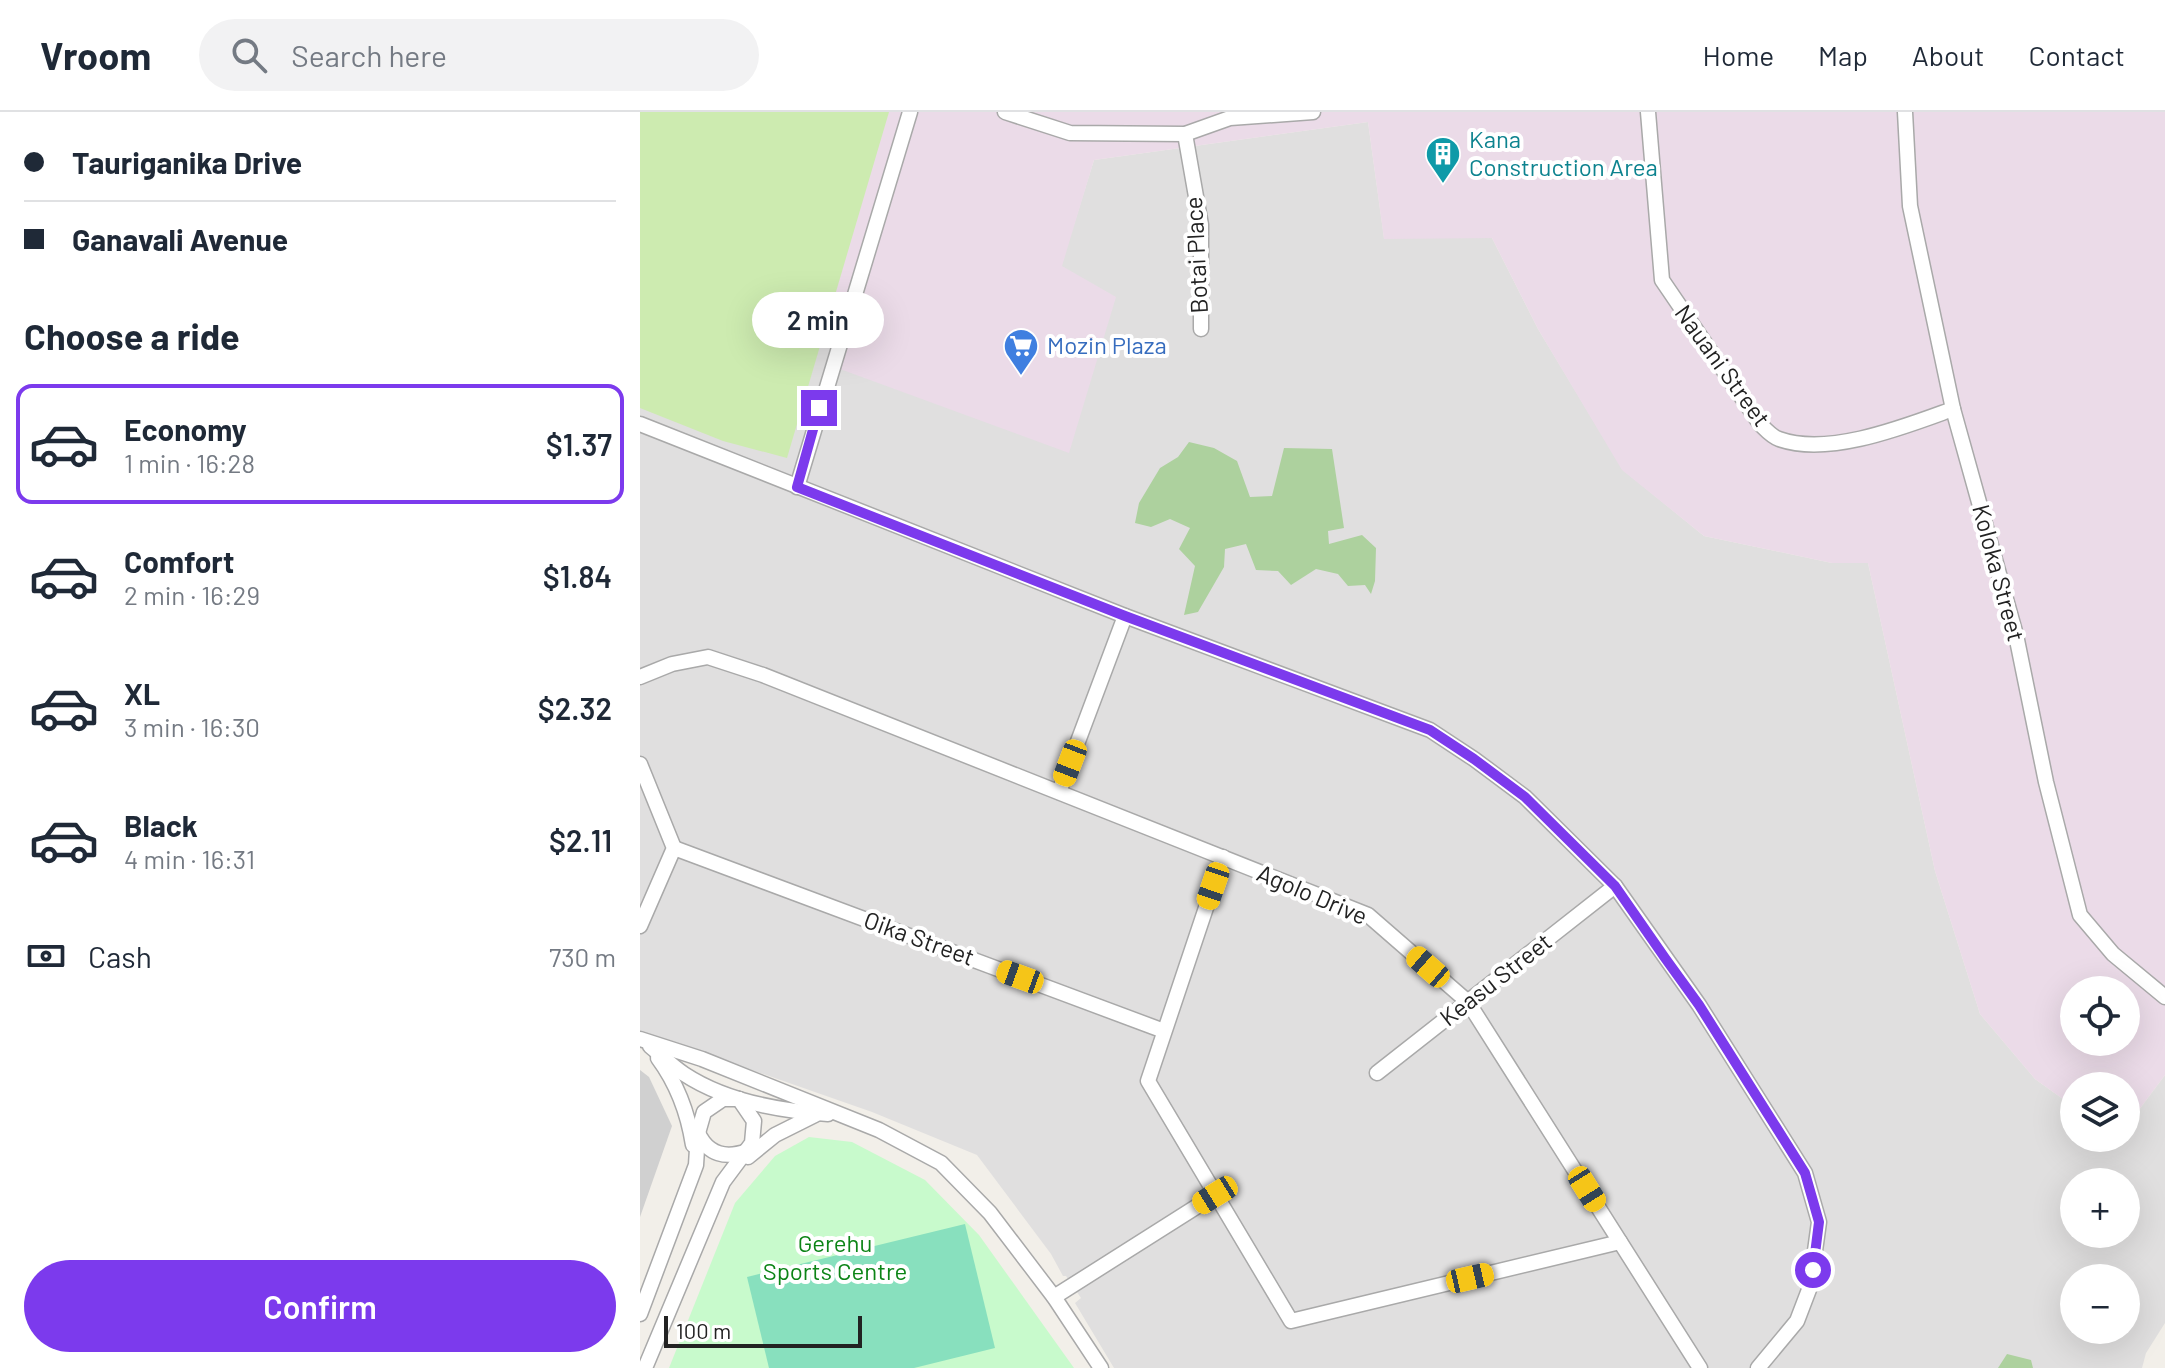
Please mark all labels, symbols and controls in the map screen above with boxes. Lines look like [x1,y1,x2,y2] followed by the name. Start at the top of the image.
[199,19,759,91] search box
[40,32,151,78] text: Vroom
[227,33,271,77] icon: search
[291,37,447,73] text: Search here
[1703,38,1774,72] text: Home
[1818,38,1868,72] text: Map
[1912,38,1984,72] text: About
[2028,38,2125,72] text: Contact
[1469,124,1658,181] place label: Kana Construction Area
[1424,135,1462,185] building icon: Kana Construction Area
[72,144,302,180] text: Tauriganika Drive
[1178,196,1213,314] street label: Botai Place
[72,221,288,257] text: Ganavali Avenue
[753,292,885,348] callout: 2 min
[1669,299,1777,431] street label: Nauani Street
[787,304,849,335] text: 2 min
[24,314,240,357] text: Choose a ride
[1002,327,1040,377] supermarket icon: Mozin Plaza
[1047,330,1167,359] place label: Mozin Plaza
[801,390,837,426] route end
[28,408,100,480] icon: car
[124,411,247,447] text: Economy
[546,426,612,462] text: $1.37
[124,447,255,478] text: 1 min · 16:28
[1967,501,2032,644] street label: Koloka Street
[28,540,100,612] icon: car
[124,543,234,579] text: Comfort
[543,558,612,594] text: $1.84
[124,579,260,610] text: 2 min · 16:29
[28,672,100,744] icon: car
[124,675,160,711] text: XL
[538,690,612,726] text: $2.32
[124,711,260,742] text: 3 min · 16:30
[1050,736,1090,790] car
[28,804,100,876] icon: car
[124,807,198,843] text: Black
[549,822,612,858] text: $2.11
[124,843,255,874] text: 4 min · 16:31
[1253,857,1372,930] street label: Agolo Drive
[1194,859,1232,913] car
[860,904,979,971] street label: Oika Street
[1433,926,1557,1031] street label: Keasu Street
[24,934,68,978] icon: cash
[88,938,152,974] text: Cash
[549,941,616,972] text: 730 m
[1402,942,1454,992] car
[993,958,1047,996] car
[2060,976,2140,1344] map controls
[2060,976,2140,1056] button: locate
[2060,1072,2140,1152] button: layers
[1564,1162,1610,1216] car
[2060,1168,2140,1248] button: +
[1188,1172,1242,1218] car
[763,1228,907,1285] park label: Gerehu Sports Centre
[1795,1252,1831,1288] route start
[24,1260,616,1352] button: Confirm
[1444,1261,1496,1295] car
[2060,1264,2140,1344] button: −
[664,1312,862,1348] scale bar
[676,1317,731,1343] text: 100 m

